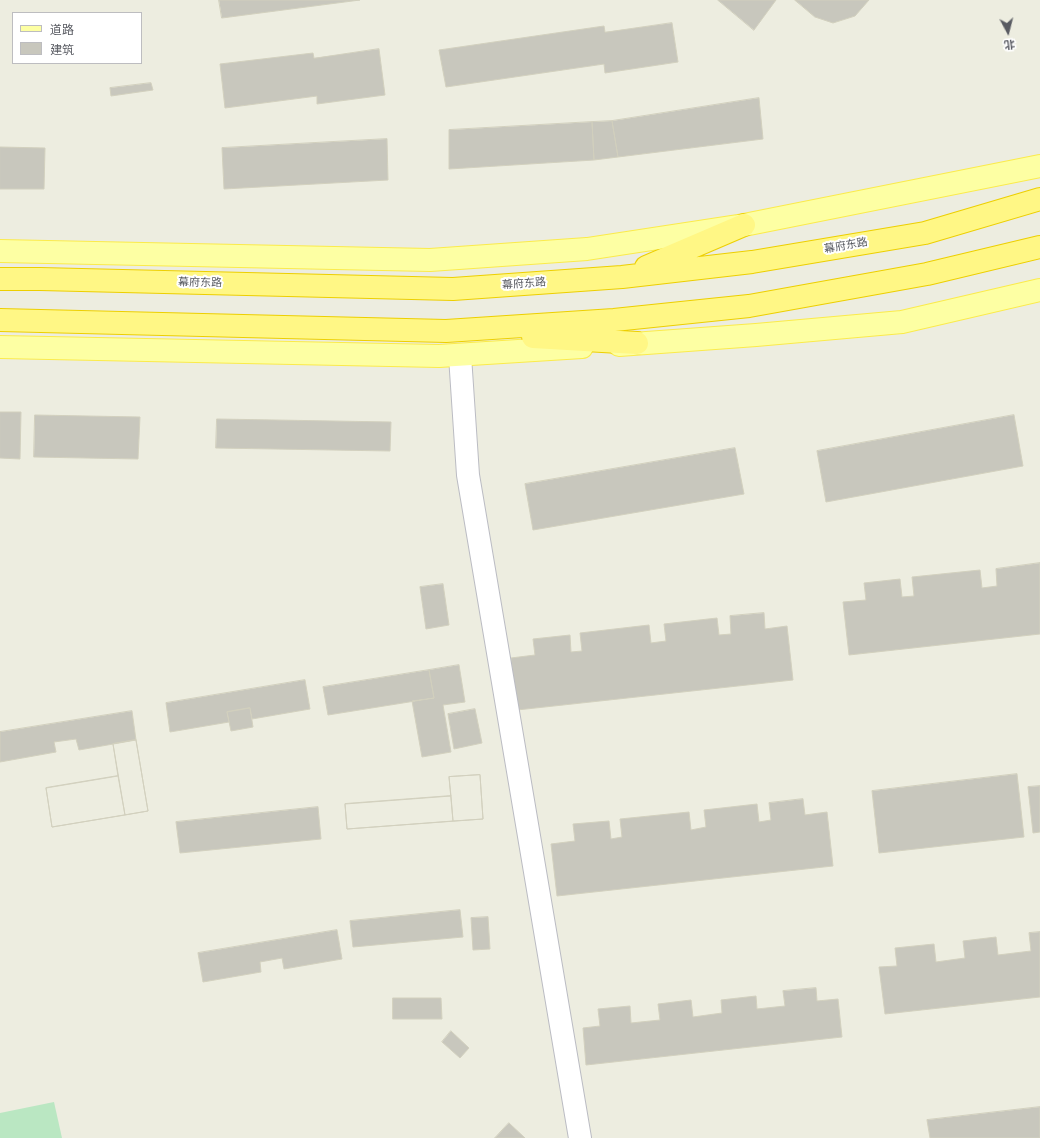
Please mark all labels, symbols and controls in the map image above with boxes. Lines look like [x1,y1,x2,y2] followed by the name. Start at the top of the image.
[12,12,142,64] legend
[988,12,1028,52] north arrow
[50,23,74,37] text: 道路
[1003,37,1016,52] text: 北
[50,43,74,57] text: 建筑
[823,236,869,256] street label: 幕府东路
[178,276,222,290] street label: 幕府东路
[502,276,546,292] street label: 幕府东路

